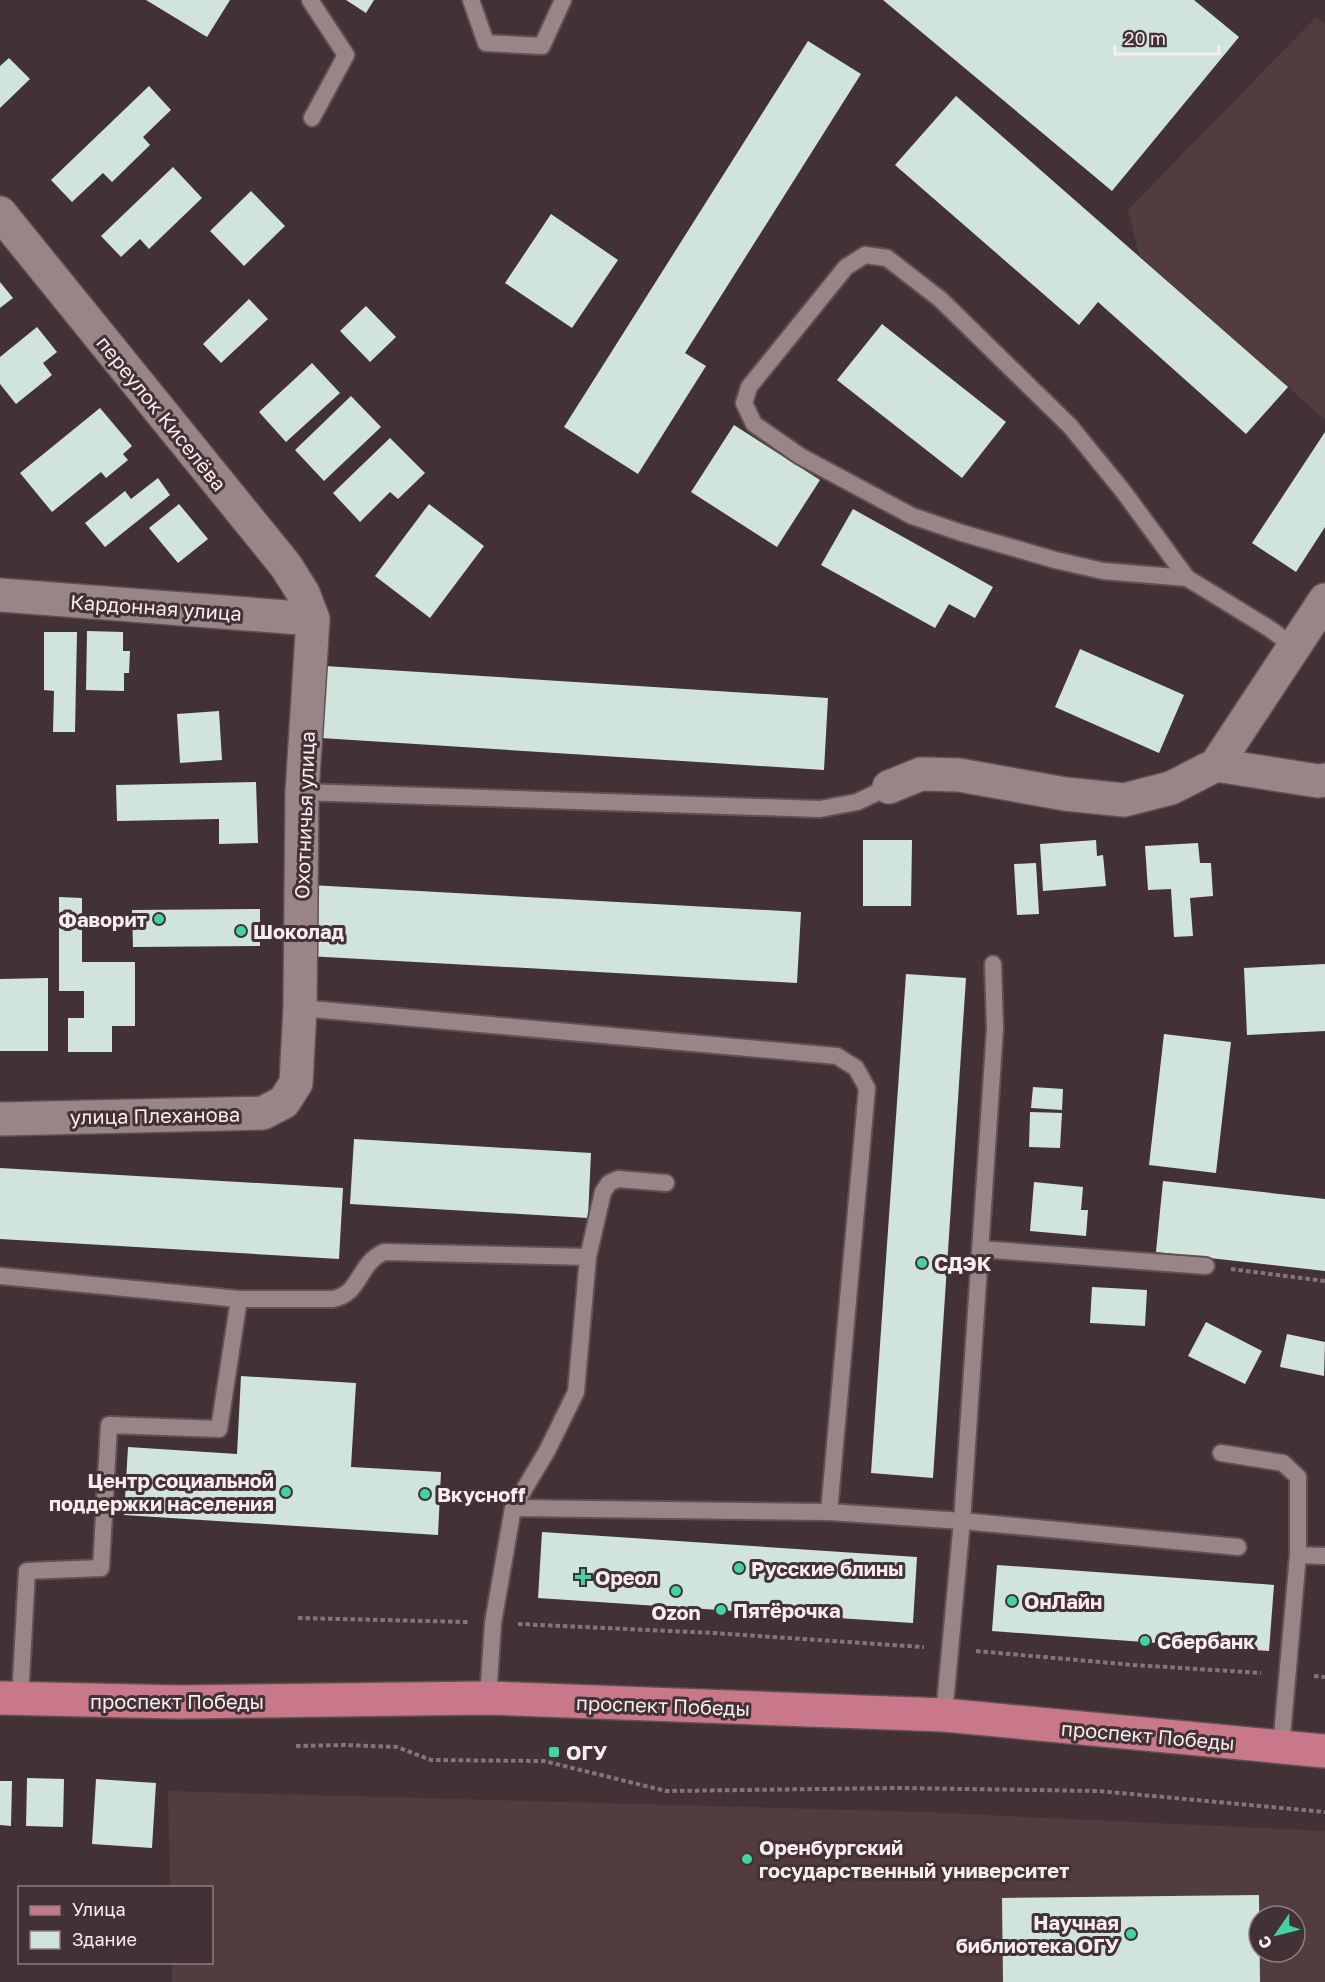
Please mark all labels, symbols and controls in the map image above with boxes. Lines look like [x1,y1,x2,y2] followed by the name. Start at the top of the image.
[1115,18,1218,56] scale bar
[1124,27,1166,49] text: 20 m
[92,331,232,495] street label: переулок Киселёва
[69,589,243,625] street label: Кардонная улица
[289,731,319,899] street label: Охотничья улица
[58,907,147,931] place label: Фаворит
[152,912,166,926] marker: Фаворит
[253,919,345,943] place label: Шоколад
[234,924,248,938] marker: Шоколад
[70,1102,240,1128] street label: улица Плеханова
[934,1251,992,1275] place label: СДЭК
[915,1256,929,1270] marker: СДЭК
[49,1468,274,1515] place label: Центр социальной поддержки населения
[437,1482,526,1506] place label: Вкусноff
[279,1485,293,1499] marker: Центр социальной поддержки населения
[418,1487,432,1501] marker: Вкусноff
[751,1556,903,1580] place label: Русские блины
[732,1561,746,1575] marker: Русские блины
[595,1565,658,1589] place label: Ореол
[576,1570,590,1584] marker: Ореол
[669,1584,683,1598] marker: Ozon
[1024,1589,1102,1613] place label: ОнЛайн
[1005,1594,1019,1608] marker: ОнЛайн
[733,1598,841,1622] place label: Пятёрочка
[651,1600,701,1624] place label: Ozon
[714,1603,728,1617] marker: Пятёрочка
[1157,1629,1255,1653] place label: Сбербанк
[1138,1634,1152,1648] marker: Сбербанк
[90,1689,264,1713] street label: проспект Победы
[576,1690,750,1720] street label: проспект Победы
[1060,1715,1236,1755] street label: проспект Победы
[566,1740,607,1764] place label: ОГУ
[547,1745,561,1759] marker: ОГУ
[759,1835,1069,1882] place label: Оренбургский государственный университет
[740,1852,754,1866] marker: Оренбургский государственный университет
[18,1886,213,1964] legend
[72,1898,126,1920] text: Улица
[1247,1904,1307,1964] north arrow
[956,1910,1119,1957] place label: Научная библиотека ОГУ
[1124,1927,1138,1941] marker: Научная библиотека ОГУ
[72,1928,137,1950] text: Здание
[1253,1932,1276,1953] text: С

